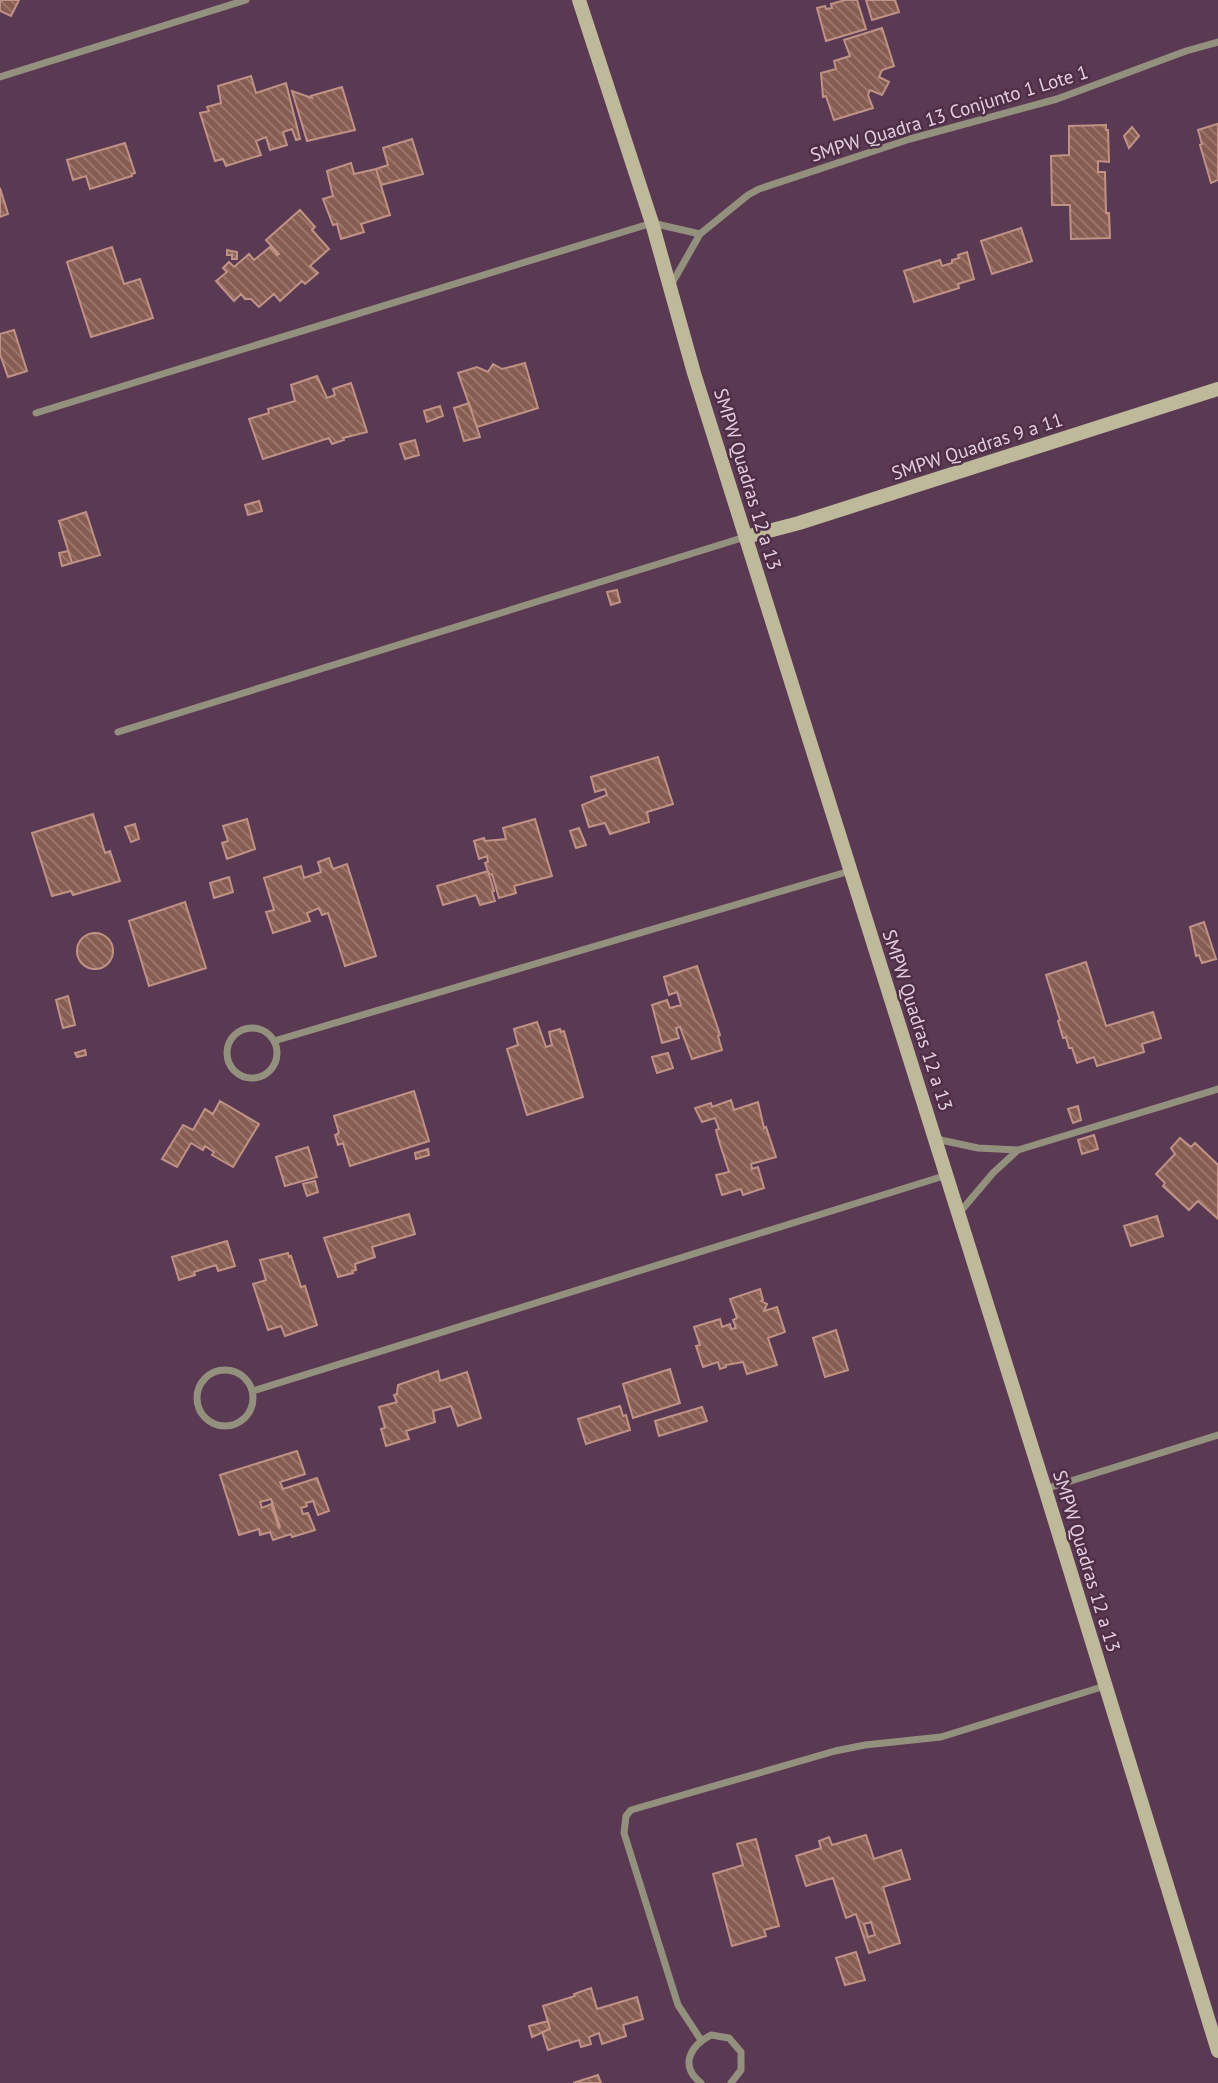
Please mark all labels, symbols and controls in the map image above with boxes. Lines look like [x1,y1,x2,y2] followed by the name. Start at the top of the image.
[807,59,1091,167] street label: SMPW Quadra 13 Conjunto 1 Lote 1
[709,385,787,573] street label: SMPW Quadras 12 a 13
[888,407,1066,485] street label: SMPW Quadras 9 a 11
[877,926,959,1114] street label: SMPW Quadras 12 a 13
[1048,1467,1126,1655] street label: SMPW Quadras 12 a 13

